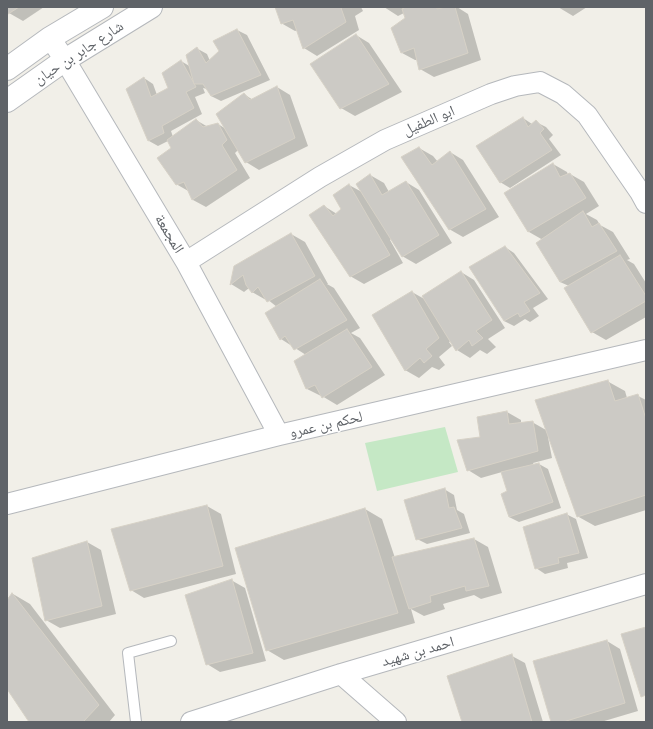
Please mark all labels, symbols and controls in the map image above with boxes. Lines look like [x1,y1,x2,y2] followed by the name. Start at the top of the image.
[31,17,127,89] street label: شارع جابر بن حيان
[400,102,458,140] street label: ابو الطفيل
[150,211,188,257] street label: المجمعة
[288,408,364,442] street label: لحكم بن عمرو
[380,633,456,671] street label: احمد بن شهيد

